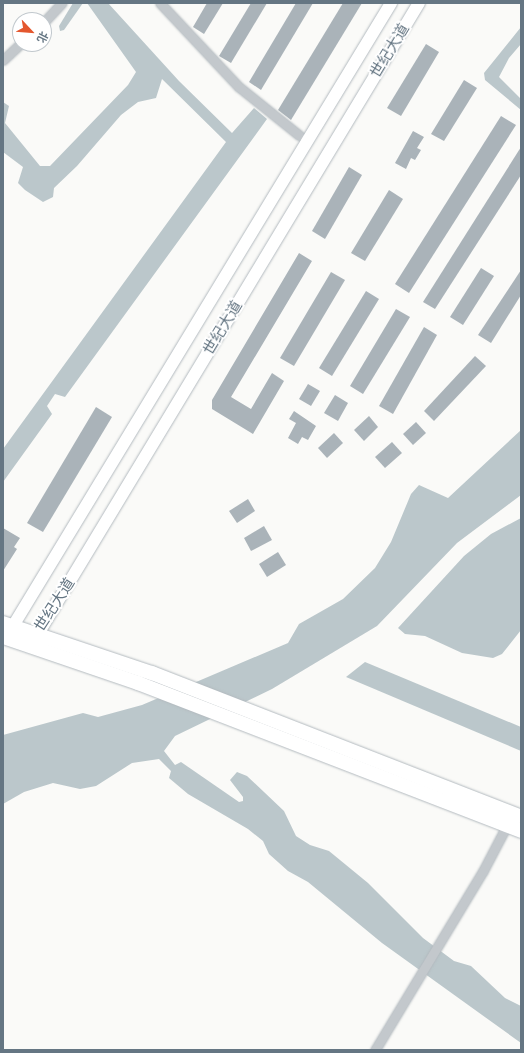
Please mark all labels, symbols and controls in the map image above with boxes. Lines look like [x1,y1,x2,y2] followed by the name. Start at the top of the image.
[12,12,52,52] north arrow
[367,21,413,81] street label: 世纪大道
[34,29,51,45] text: 北
[200,298,246,358] street label: 世纪大道
[31,575,79,635] street label: 世纪大道

